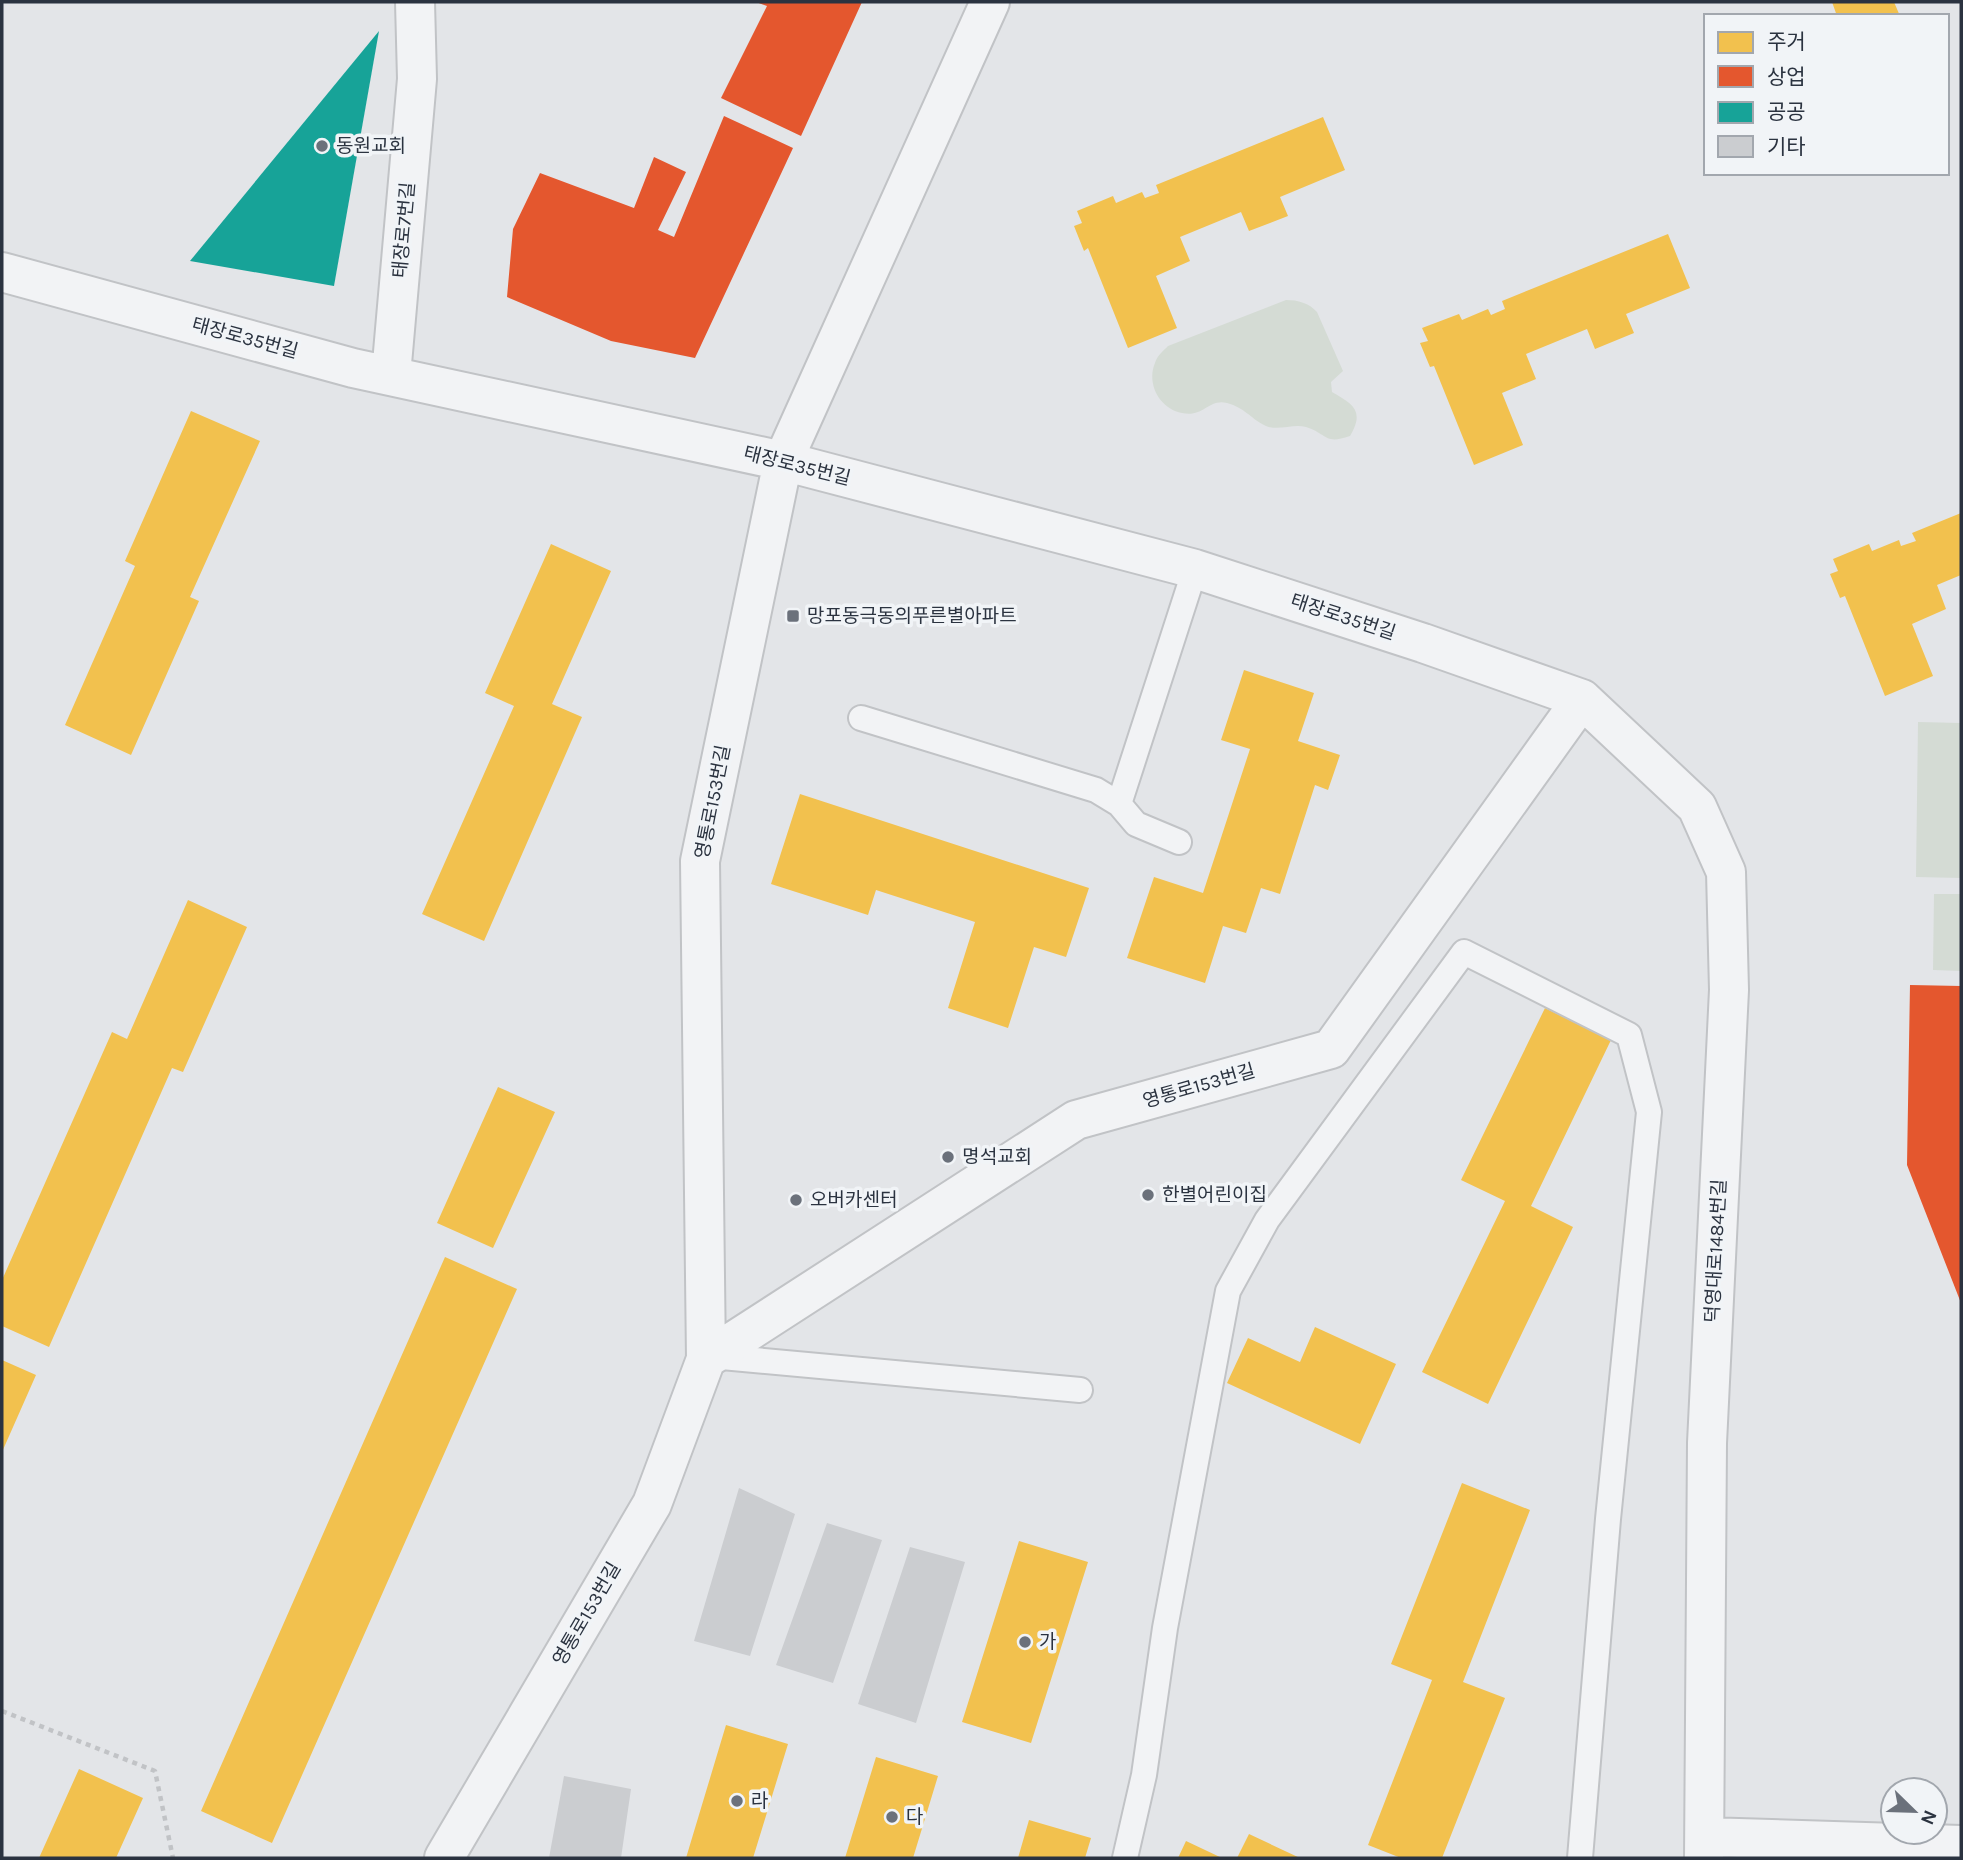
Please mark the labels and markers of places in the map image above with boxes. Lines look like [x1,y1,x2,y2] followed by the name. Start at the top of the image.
[336,135,406,157] place label: 동원교회
[314,138,330,154] marker: 동원교회
[807,605,1017,627] place label: 망포동극동의푸른별아파트
[785,608,801,624] marker: 망포동극동의푸른별아파트
[962,1146,1032,1168] place label: 명석교회
[940,1149,956,1165] marker: 명석교회
[1162,1184,1267,1206] place label: 한별어린이집
[1140,1187,1156,1203] marker: 한별어린이집
[810,1189,897,1211] place label: 오버카센터
[788,1192,804,1208] marker: 오버카센터
[1039,1631,1056,1653] place label: 가
[1017,1634,1033,1650] marker: 가
[751,1790,768,1812] place label: 라
[729,1793,745,1809] marker: 라
[906,1806,923,1828] place label: 다
[884,1809,900,1825] marker: 다

